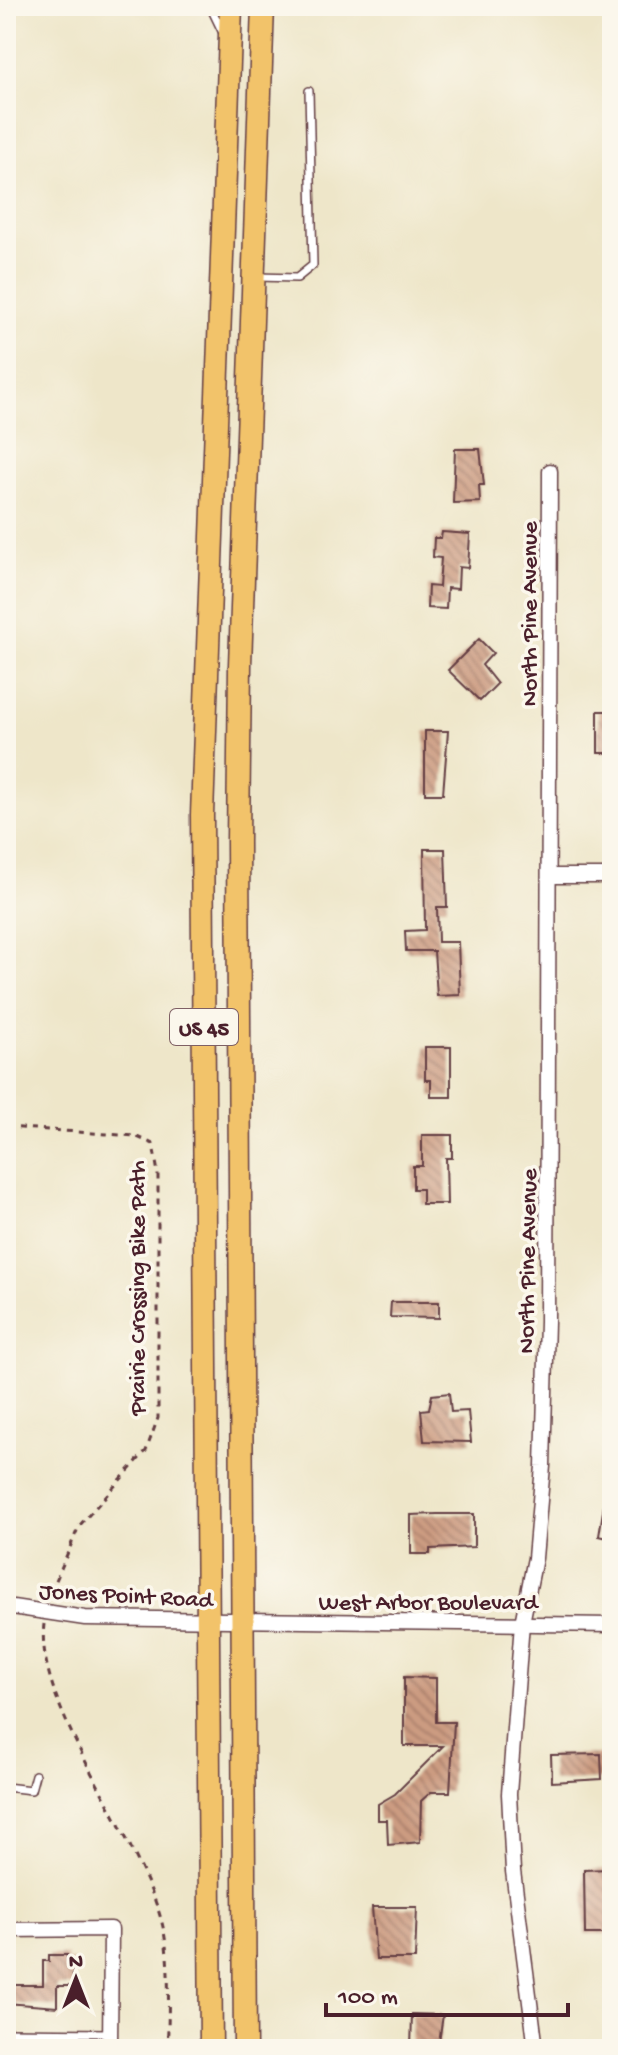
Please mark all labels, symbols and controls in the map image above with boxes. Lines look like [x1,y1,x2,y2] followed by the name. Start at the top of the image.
[517,521,546,707] street label: North Pine Avenue
[170,1009,238,1045] road number: US 45
[125,1160,154,1417] street label: Prairie Crossing Bike Path
[513,1168,546,1354] street label: North Pine Avenue
[38,1578,215,1617] street label: Jones Point Road
[318,1590,540,1619] street label: West Arbor Boulevard
[36,1939,116,2019] north arrow
[69,1950,83,1976] text: N
[326,1967,568,2017] scale bar
[337,1984,398,2013] text: 100 m

